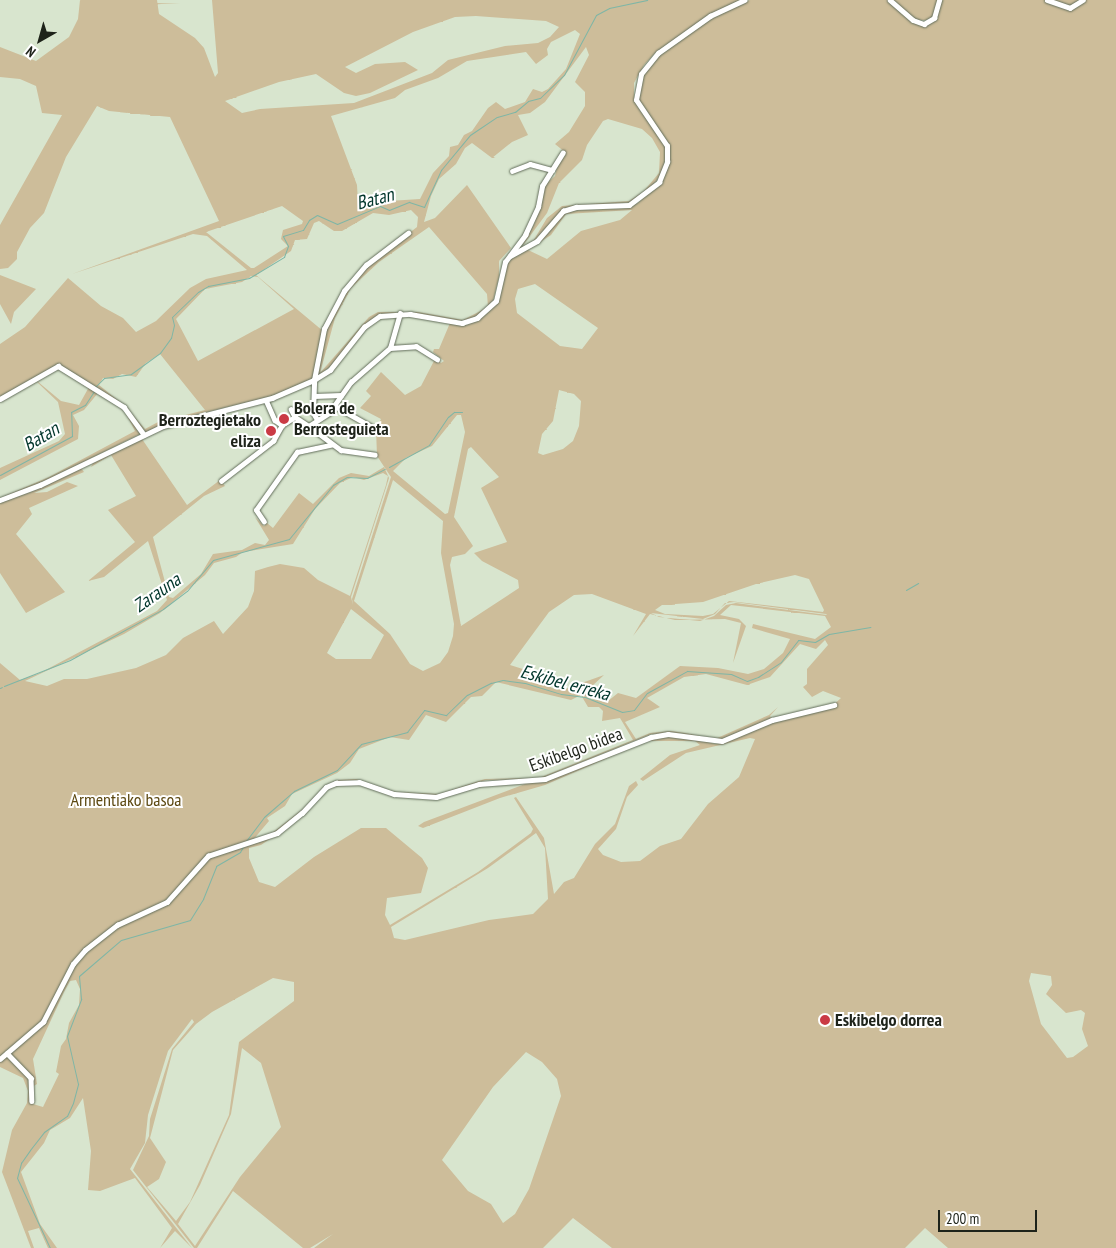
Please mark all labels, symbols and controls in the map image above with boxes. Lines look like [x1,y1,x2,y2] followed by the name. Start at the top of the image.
[15,15,65,65] north arrow
[22,42,39,61] text: N
[354,183,396,215] water label: Batan
[294,398,389,440] place label: Bolera de Berrosteguieta
[159,410,261,452] place label: Berroztegietako eliza
[278,413,290,425] marker: Bolera de Berrosteguieta
[19,418,63,456] water label: Batan
[265,425,277,437] marker: Berroztegietako eliza
[129,569,185,617] water label: Zarauna
[518,660,612,706] water label: Eskibel erreka
[526,723,626,777] street label: Eskibelgo bidea
[70,789,182,811] park label: Armentiako basoa
[835,1009,942,1031] place label: Eskibelgo dorrea
[819,1014,831,1026] marker: Eskibelgo dorrea
[941,1200,1040,1232] scale bar
[946,1209,979,1228] text: 200 m

